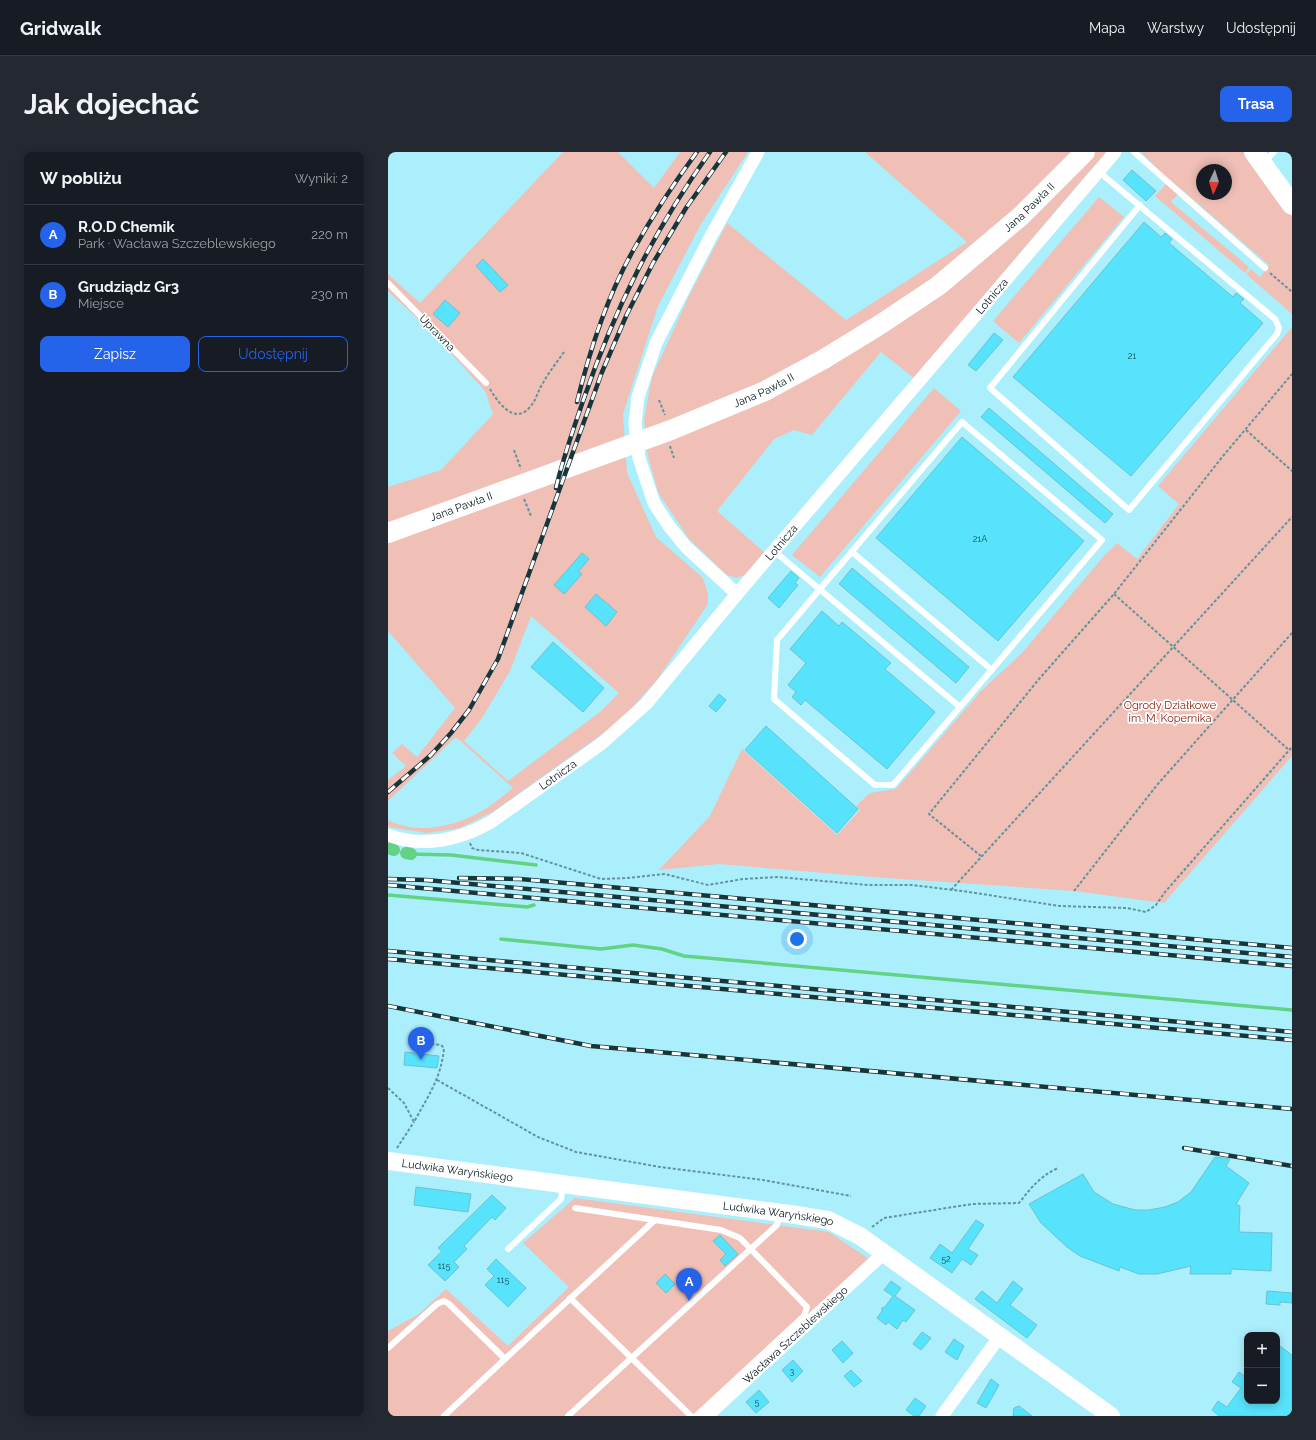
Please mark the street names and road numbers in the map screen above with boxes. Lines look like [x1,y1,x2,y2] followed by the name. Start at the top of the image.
[1001,180,1057,234] street label: Jana Pawła II
[973,276,1011,317] street label: Lotnicza
[416,312,458,354] street label: Uprawna
[731,370,796,410] street label: Jana Pawła II
[428,489,494,524] street label: Jana Pawła II
[762,522,800,563] street label: Lotnicza
[537,757,579,792] street label: Lotnicza
[401,1156,514,1184] street label: Ludwika Waryńskiego
[722,1199,837,1229] street label: Ludwika Waryńskiego
[740,1283,851,1386] street label: Wacława Szczeblewskiego

